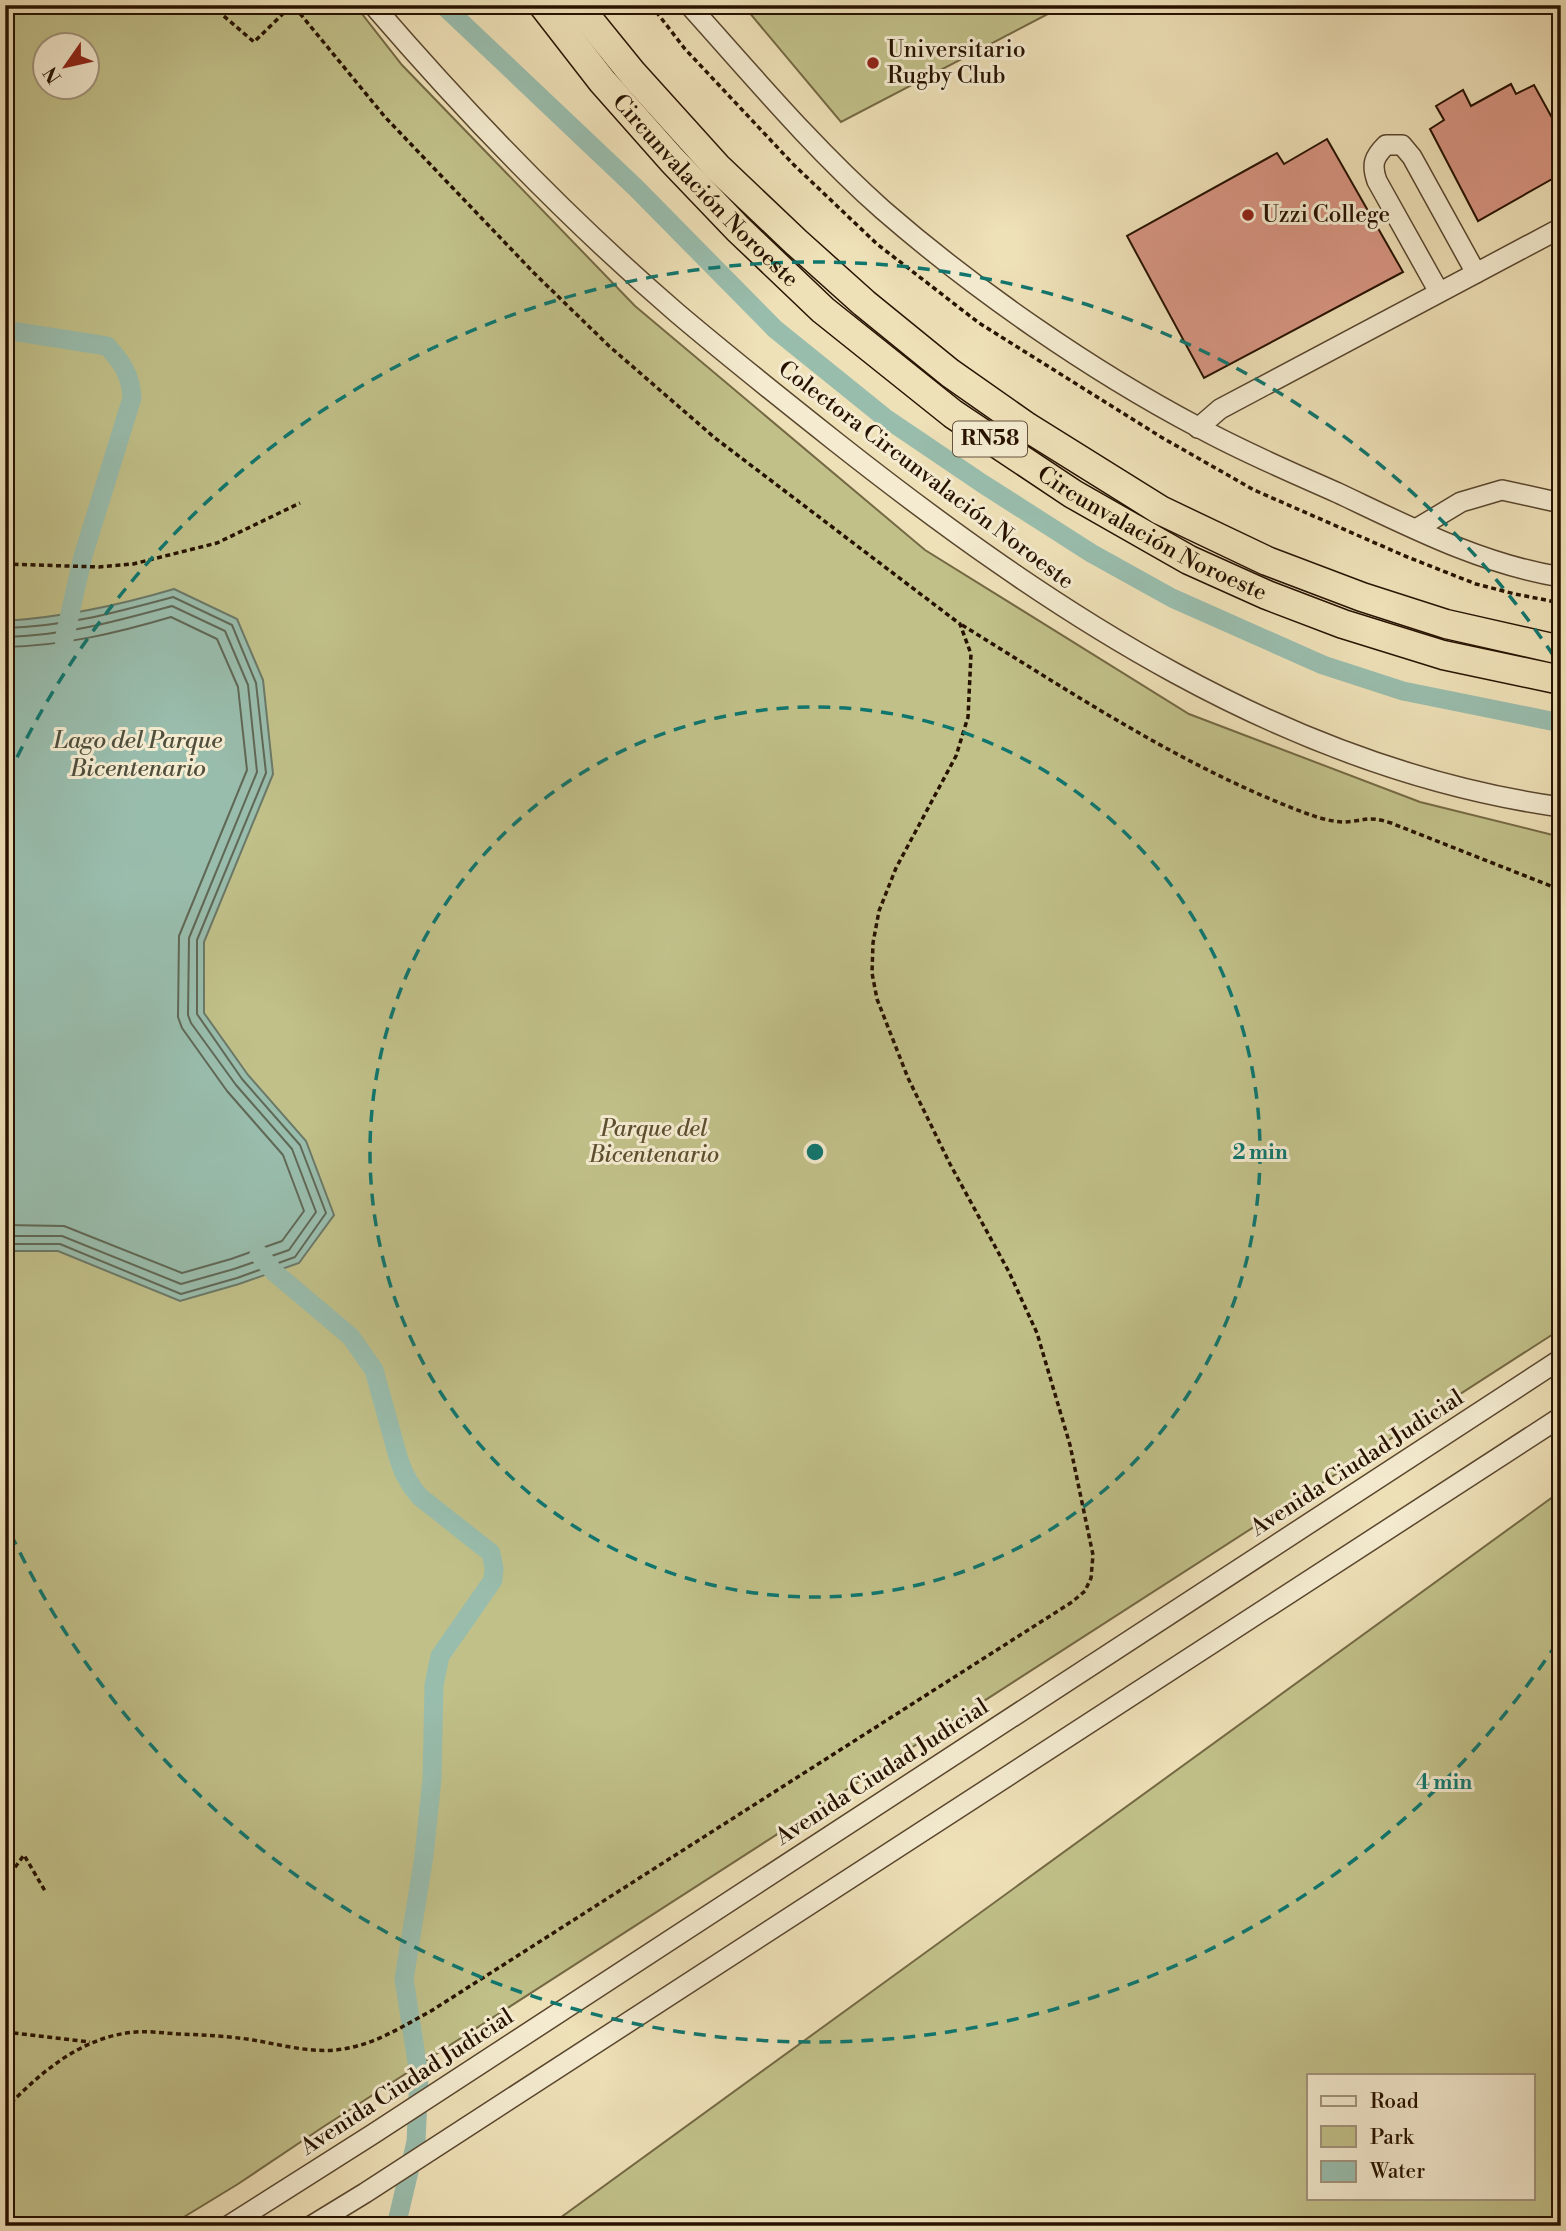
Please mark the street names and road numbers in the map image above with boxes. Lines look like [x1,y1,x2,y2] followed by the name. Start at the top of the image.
[606,88,804,293] street label: Circunvalación Noroeste
[773,355,1079,595] street label: Colectora Circunvalación Noroeste
[953,422,1027,457] road number: RN58
[1032,460,1271,607] street label: Circunvalación Noroeste
[1244,1384,1469,1543] street label: Avenida Ciudad Judicial
[769,1693,994,1852] street label: Avenida Ciudad Judicial
[294,2003,519,2162] street label: Avenida Ciudad Judicial

